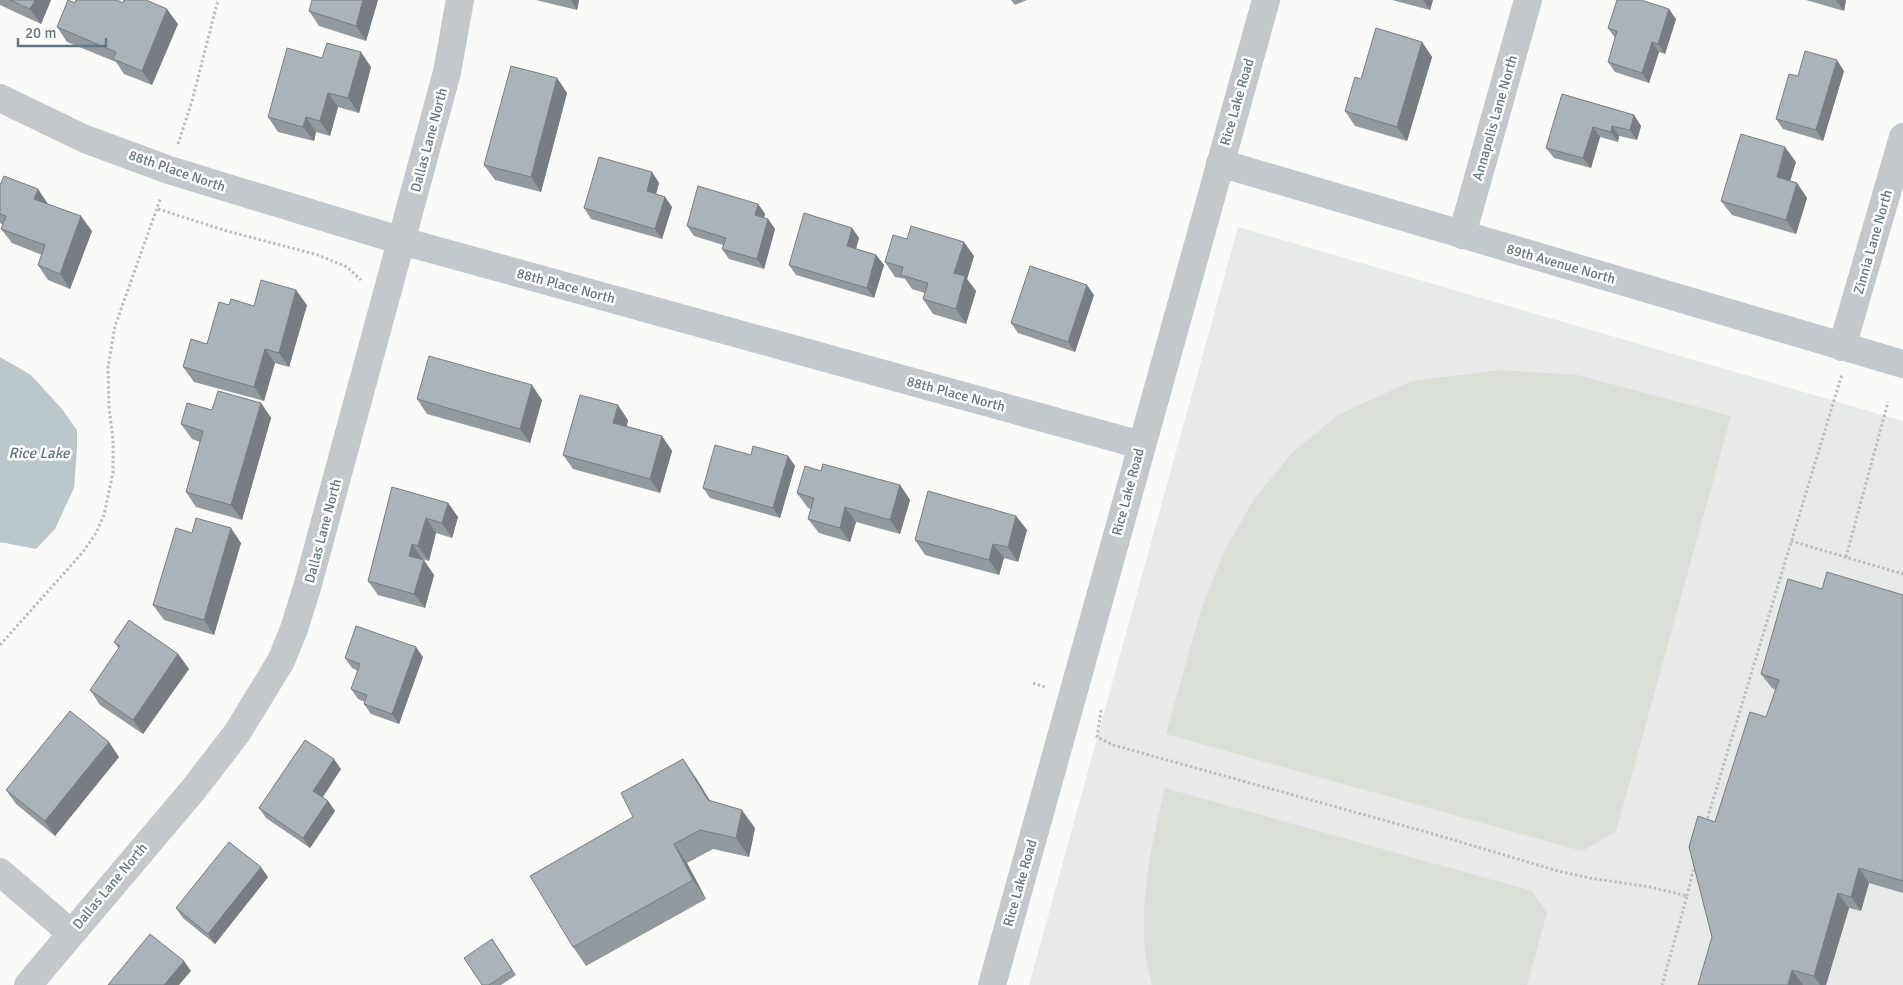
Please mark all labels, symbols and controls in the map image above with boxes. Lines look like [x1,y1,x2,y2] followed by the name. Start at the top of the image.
[18,15,105,47] scale bar
[25,24,56,42] text: 20 m
[1469,53,1521,183] street label: Annapolis Lane North
[1216,56,1258,148] street label: Rice Lake Road
[407,86,451,194] street label: Dallas Lane North
[126,146,228,196] street label: 88th Place North
[1850,188,1896,296] street label: Zinnia Lane North
[1505,240,1617,288] street label: 89th Avenue North
[515,265,617,307] street label: 88th Place North
[905,373,1007,415] street label: 88th Place North
[9,444,71,462] water label: Rice Lake
[1108,446,1148,538] street label: Rice Lake Road
[301,477,345,585] street label: Dallas Lane North
[999,837,1041,929] street label: Rice Lake Road
[69,839,151,933] street label: Dallas Lane North

